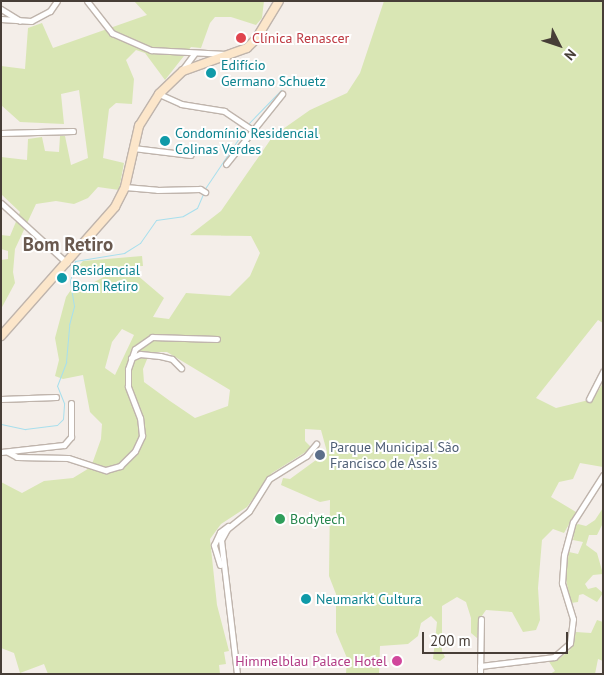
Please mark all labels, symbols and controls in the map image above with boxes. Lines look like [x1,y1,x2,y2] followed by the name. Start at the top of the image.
[534,20,584,70] north arrow
[252,30,349,46] place label: Clínica Renascer
[234,31,248,45] marker: Clínica Renascer
[561,45,580,64] text: N
[221,57,326,90] place label: Edifício Germano Schuetz
[205,67,217,79] marker: Edifício Germano Schuetz
[175,125,318,158] place label: Condomínio Residencial Colinas Verdes
[159,135,171,147] marker: Condomínio Residencial Colinas Verdes
[23,234,113,256] district label: Bom Retiro
[72,262,140,294] place label: Residencial Bom Retiro
[56,272,68,284] marker: Residencial Bom Retiro
[330,439,459,472] place label: Parque Municipal São Francisco de Assis
[314,449,326,461] marker: Parque Municipal São Francisco de Assis
[290,511,345,527] place label: Bodytech
[274,513,286,525] marker: Bodytech
[316,591,422,607] place label: Neumarkt Cultura
[300,593,312,605] marker: Neumarkt Cultura
[424,622,570,654] scale bar
[430,631,471,650] text: 200 m
[235,653,387,669] place label: Himmelblau Palace Hotel
[391,655,403,667] marker: Himmelblau Palace Hotel

